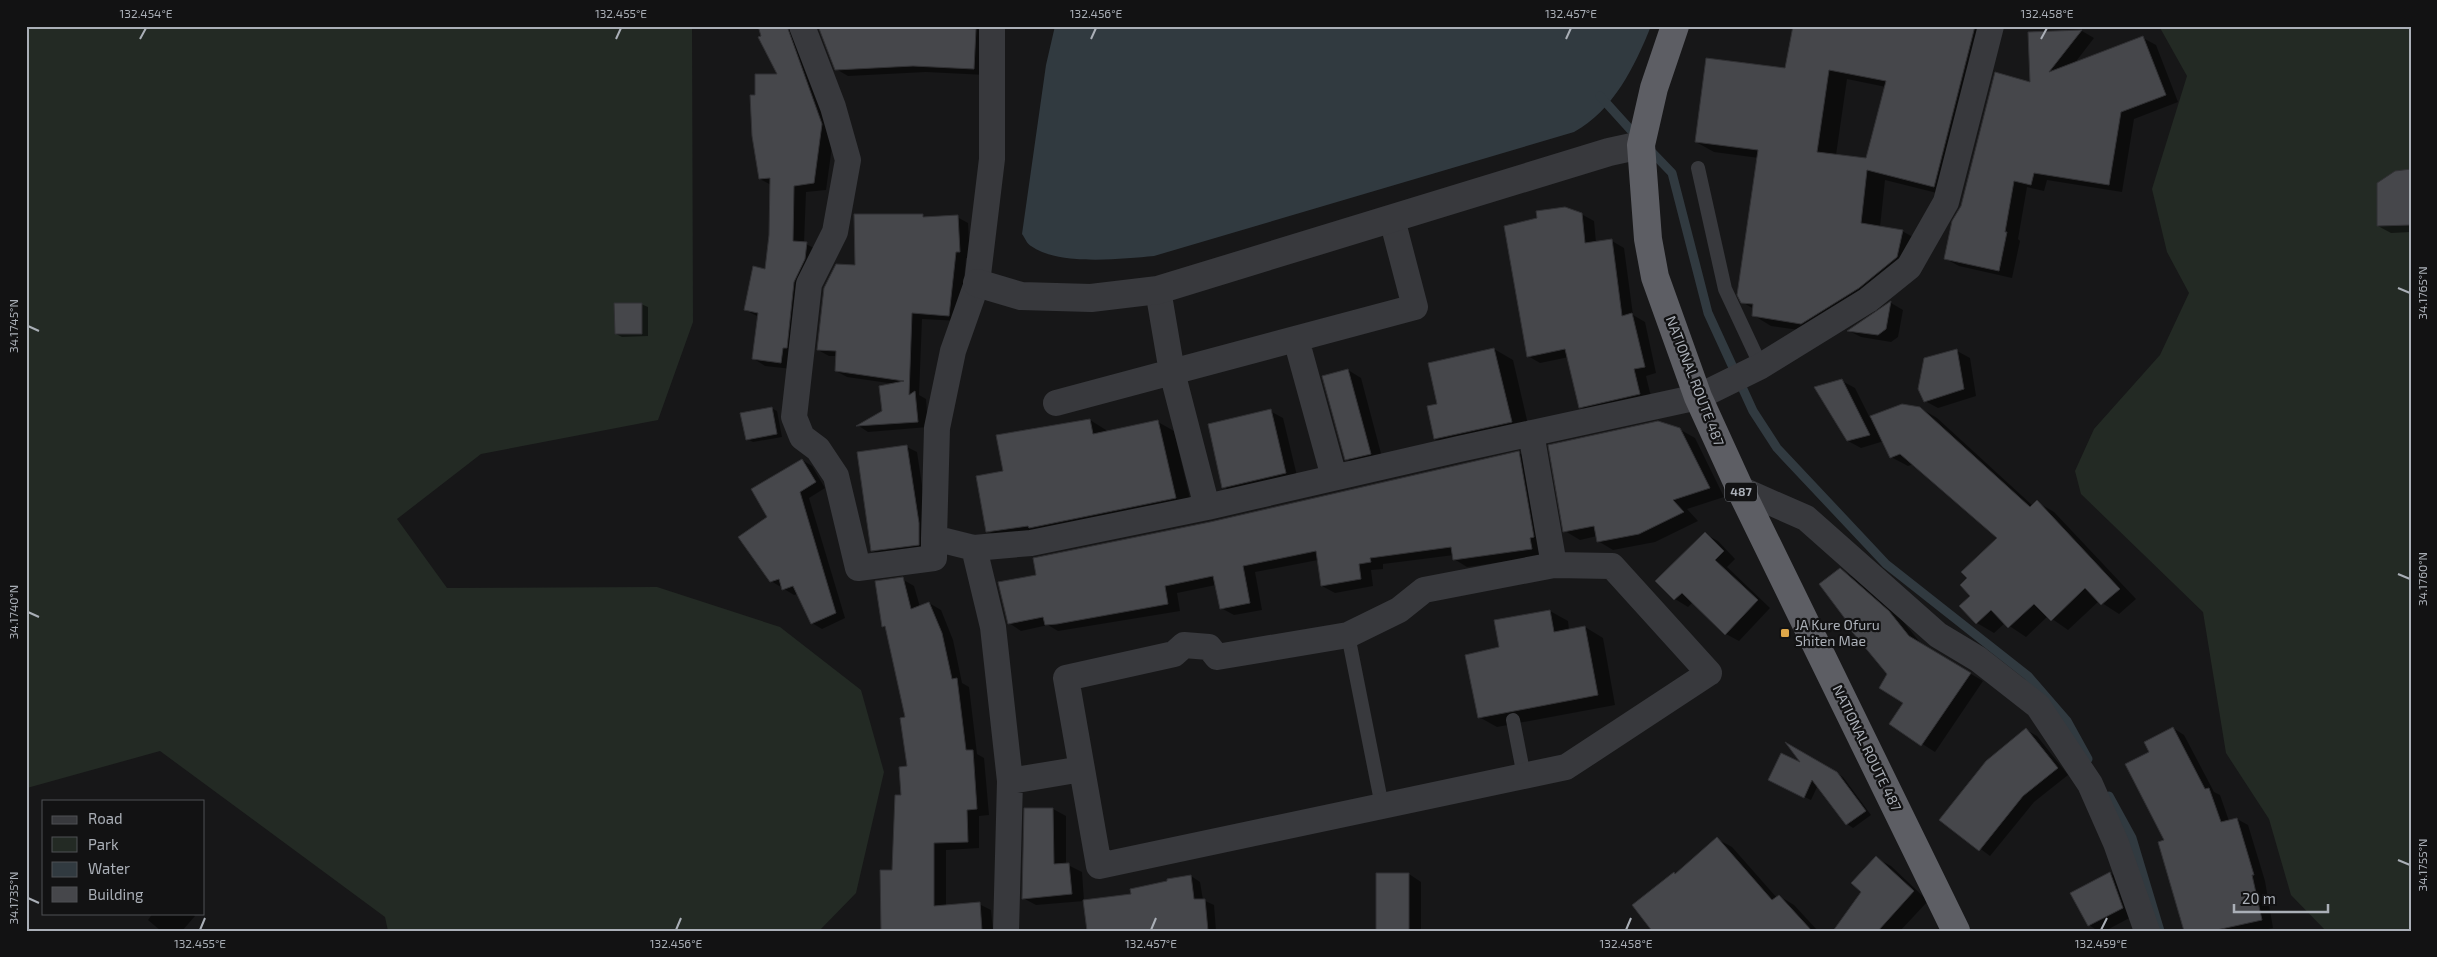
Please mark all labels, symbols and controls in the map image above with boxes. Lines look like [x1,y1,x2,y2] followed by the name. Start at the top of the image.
[119,6,173,20] text: 132.454°E
[595,6,647,20] text: 132.455°E
[1070,6,1123,20] text: 132.456°E
[1545,6,1597,20] text: 132.457°E
[2020,6,2074,20] text: 132.458°E
[2415,266,2429,320] text: 34.1765°N
[6,299,20,353] text: 34.1745°N
[1663,313,1728,448] street label: NATIONAL ROUTE 487
[1725,482,1757,502] road number: 487
[2415,552,2429,606] text: 34.1760°N
[6,585,20,639] text: 34.1740°N
[1795,616,1880,649] place label: JA Kure Ofuru Shiten Mae
[1779,627,1791,639] marker: JA Kure Ofuru Shiten Mae
[1830,682,1905,814] street label: NATIONAL ROUTE 487
[42,800,205,914] legend
[88,809,123,827] text: Road
[88,835,119,853] text: Park
[2415,839,2429,891] text: 34.1755°N
[88,859,130,877] text: Water
[6,871,20,925] text: 34.1735°N
[2234,882,2328,914] scale bar
[88,885,144,903] text: Building
[2242,889,2276,907] text: 20 m
[174,936,226,950] text: 132.455°E
[650,936,703,950] text: 132.456°E
[1125,936,1177,950] text: 132.457°E
[1599,936,1653,950] text: 132.458°E
[2075,936,2128,950] text: 132.459°E

